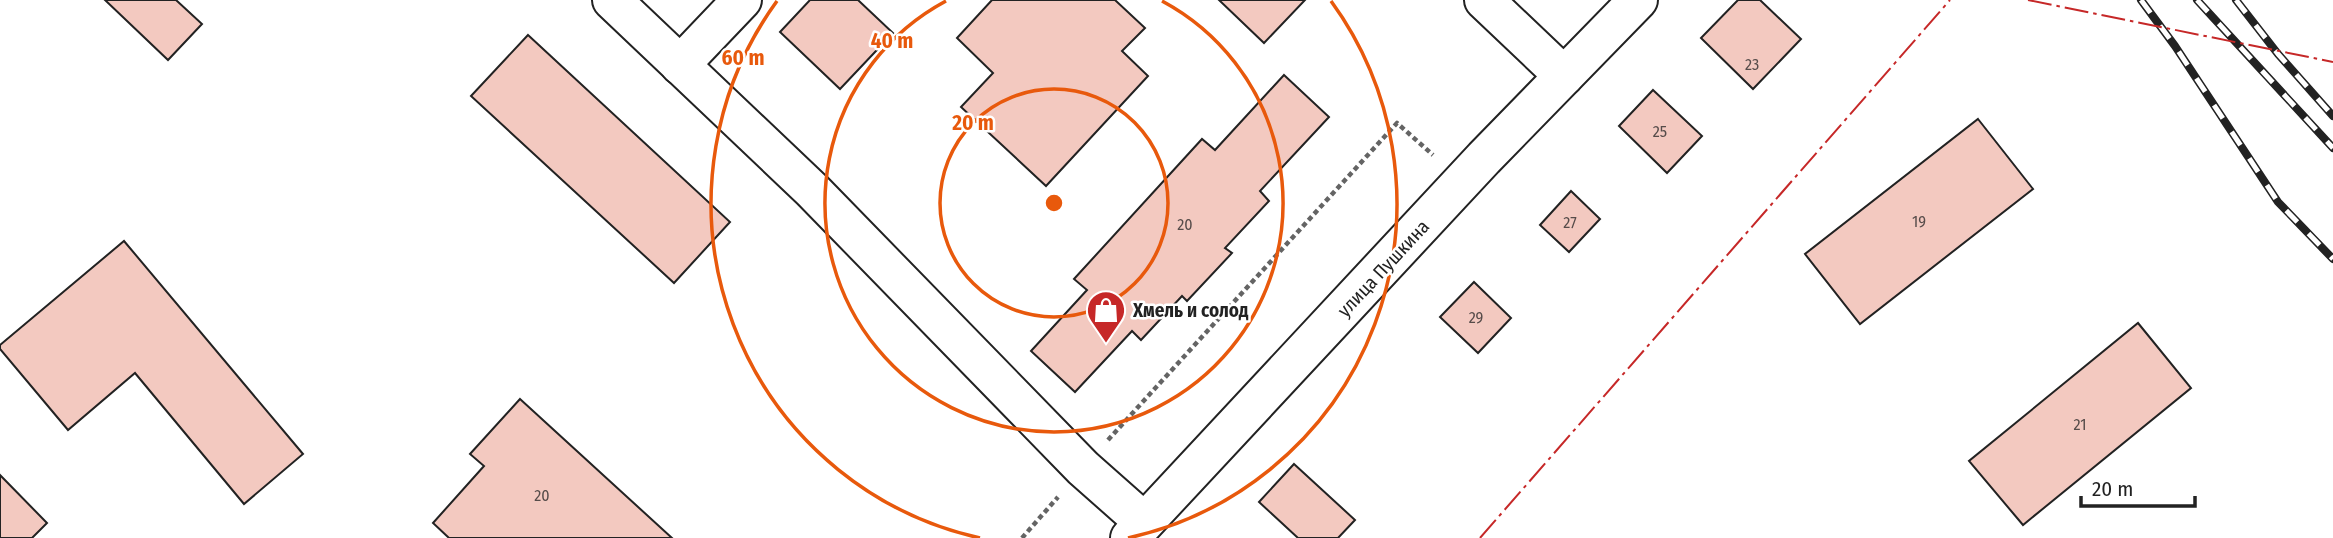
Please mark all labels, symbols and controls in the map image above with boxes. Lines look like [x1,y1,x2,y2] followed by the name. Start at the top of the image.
[871,28,913,54] text: 40 m
[722,45,764,71] text: 60 m
[1745,55,1759,74] house number: 23
[951,110,994,136] text: 20 m
[1653,122,1667,141] house number: 25
[1042,191,1066,215] centre of rings
[1912,212,1926,231] house number: 19
[1563,213,1577,232] house number: 27
[1177,215,1193,234] house number: 20
[1333,215,1434,322] street label: улица Пушкина
[1085,289,1127,344] shop icon: Хмель и солод
[1132,299,1249,322] place label: Хмель и солод
[1469,308,1484,327] house number: 29
[2074,415,2086,434] house number: 21
[2081,464,2195,508] scale bar
[2092,476,2133,502] text: 20 m
[534,486,550,505] house number: 20

